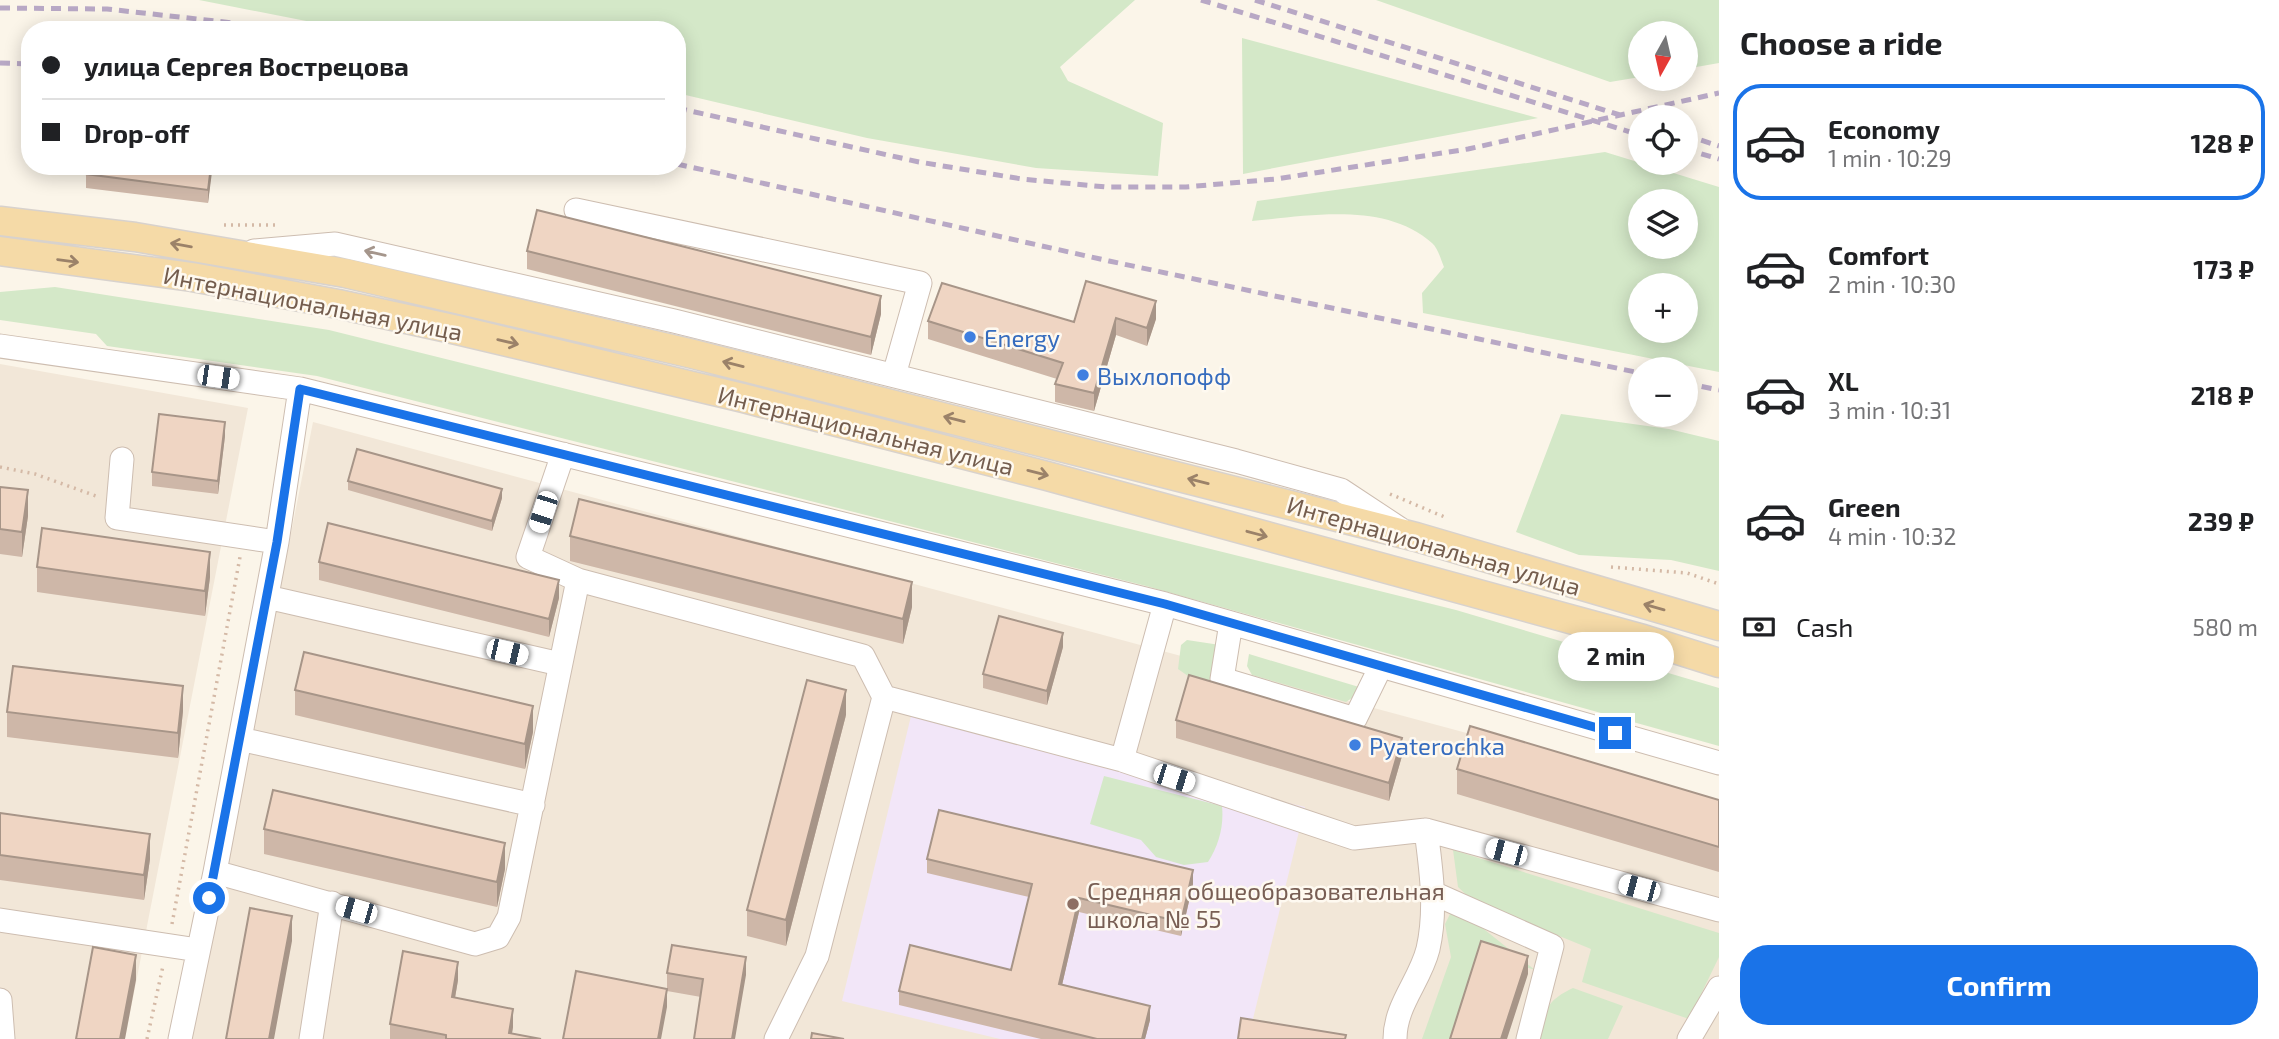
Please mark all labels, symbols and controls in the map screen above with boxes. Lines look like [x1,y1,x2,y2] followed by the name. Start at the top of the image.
[1628,21,1698,91] north arrow
[1628,21,1698,427] map controls
[1740,23,1943,61] text: Choose a ride
[84,50,409,81] text: улица Сергея Вострецова
[1628,105,1698,175] button: locate
[1744,111,1807,174] icon: car
[1828,113,1940,144] text: Economy
[84,117,189,148] text: Drop-off
[2190,127,2254,158] text: 128 ₽
[1828,144,1952,172] text: 1 min · 10:29
[1628,189,1698,259] button: layers
[1744,237,1807,300] icon: car
[170,238,193,251] one-way arrow
[1828,239,1929,270] text: Comfort
[364,246,387,259] one-way arrow
[2193,253,2254,284] text: 173 ₽
[56,254,78,267] one-way arrow
[161,260,465,347] street label: Интернациональная улица
[1828,270,1956,298] text: 2 min · 10:30
[1628,273,1698,343] button: +
[984,323,1060,352] place label: Energy
[962,329,978,345] marker: Energy
[496,336,519,349] one-way arrow
[722,357,745,370] one-way arrow
[1628,357,1698,427] button: −
[1097,361,1231,390] place label: Выхлопофф
[1744,363,1807,426] icon: car
[196,364,241,390] car
[1828,365,1859,396] text: XL
[1075,367,1091,383] marker: Выхлопофф
[715,379,1017,482] street label: Интернациональная улица
[2190,379,2254,410] text: 218 ₽
[1828,396,1951,424] text: 3 min · 10:31
[943,412,966,425] one-way arrow
[1027,468,1049,481] one-way arrow
[1187,474,1210,487] one-way arrow
[527,489,560,535] car
[1284,489,1584,602] street label: Интернациональная улица
[1744,489,1807,552] icon: car
[1828,491,1901,522] text: Green
[2188,505,2254,536] text: 239 ₽
[1828,522,1956,550] text: 4 min · 10:32
[1246,528,1268,541] one-way arrow
[1643,600,1665,613] one-way arrow
[1740,608,1778,646] icon: cash
[1796,611,1853,642] text: Cash
[2193,613,2258,641] text: 580 m
[1557,632,1673,680] callout: 2 min
[485,637,530,667] car
[1587,642,1645,670] text: 2 min
[1599,717,1631,749] route end
[1369,731,1505,760] place label: Pyaterochka
[1347,737,1363,753] marker: Pyaterochka
[1151,762,1198,794] car
[1483,836,1530,868] car
[1616,872,1663,904] car
[1087,876,1445,933] place label: Средняя общеобразовательная школа № 55
[193,882,225,914] route start
[333,894,380,926] car
[1065,896,1081,912] marker: Средняя общеобразовательная школа № 55
[1740,945,2258,1025] button: Confirm

